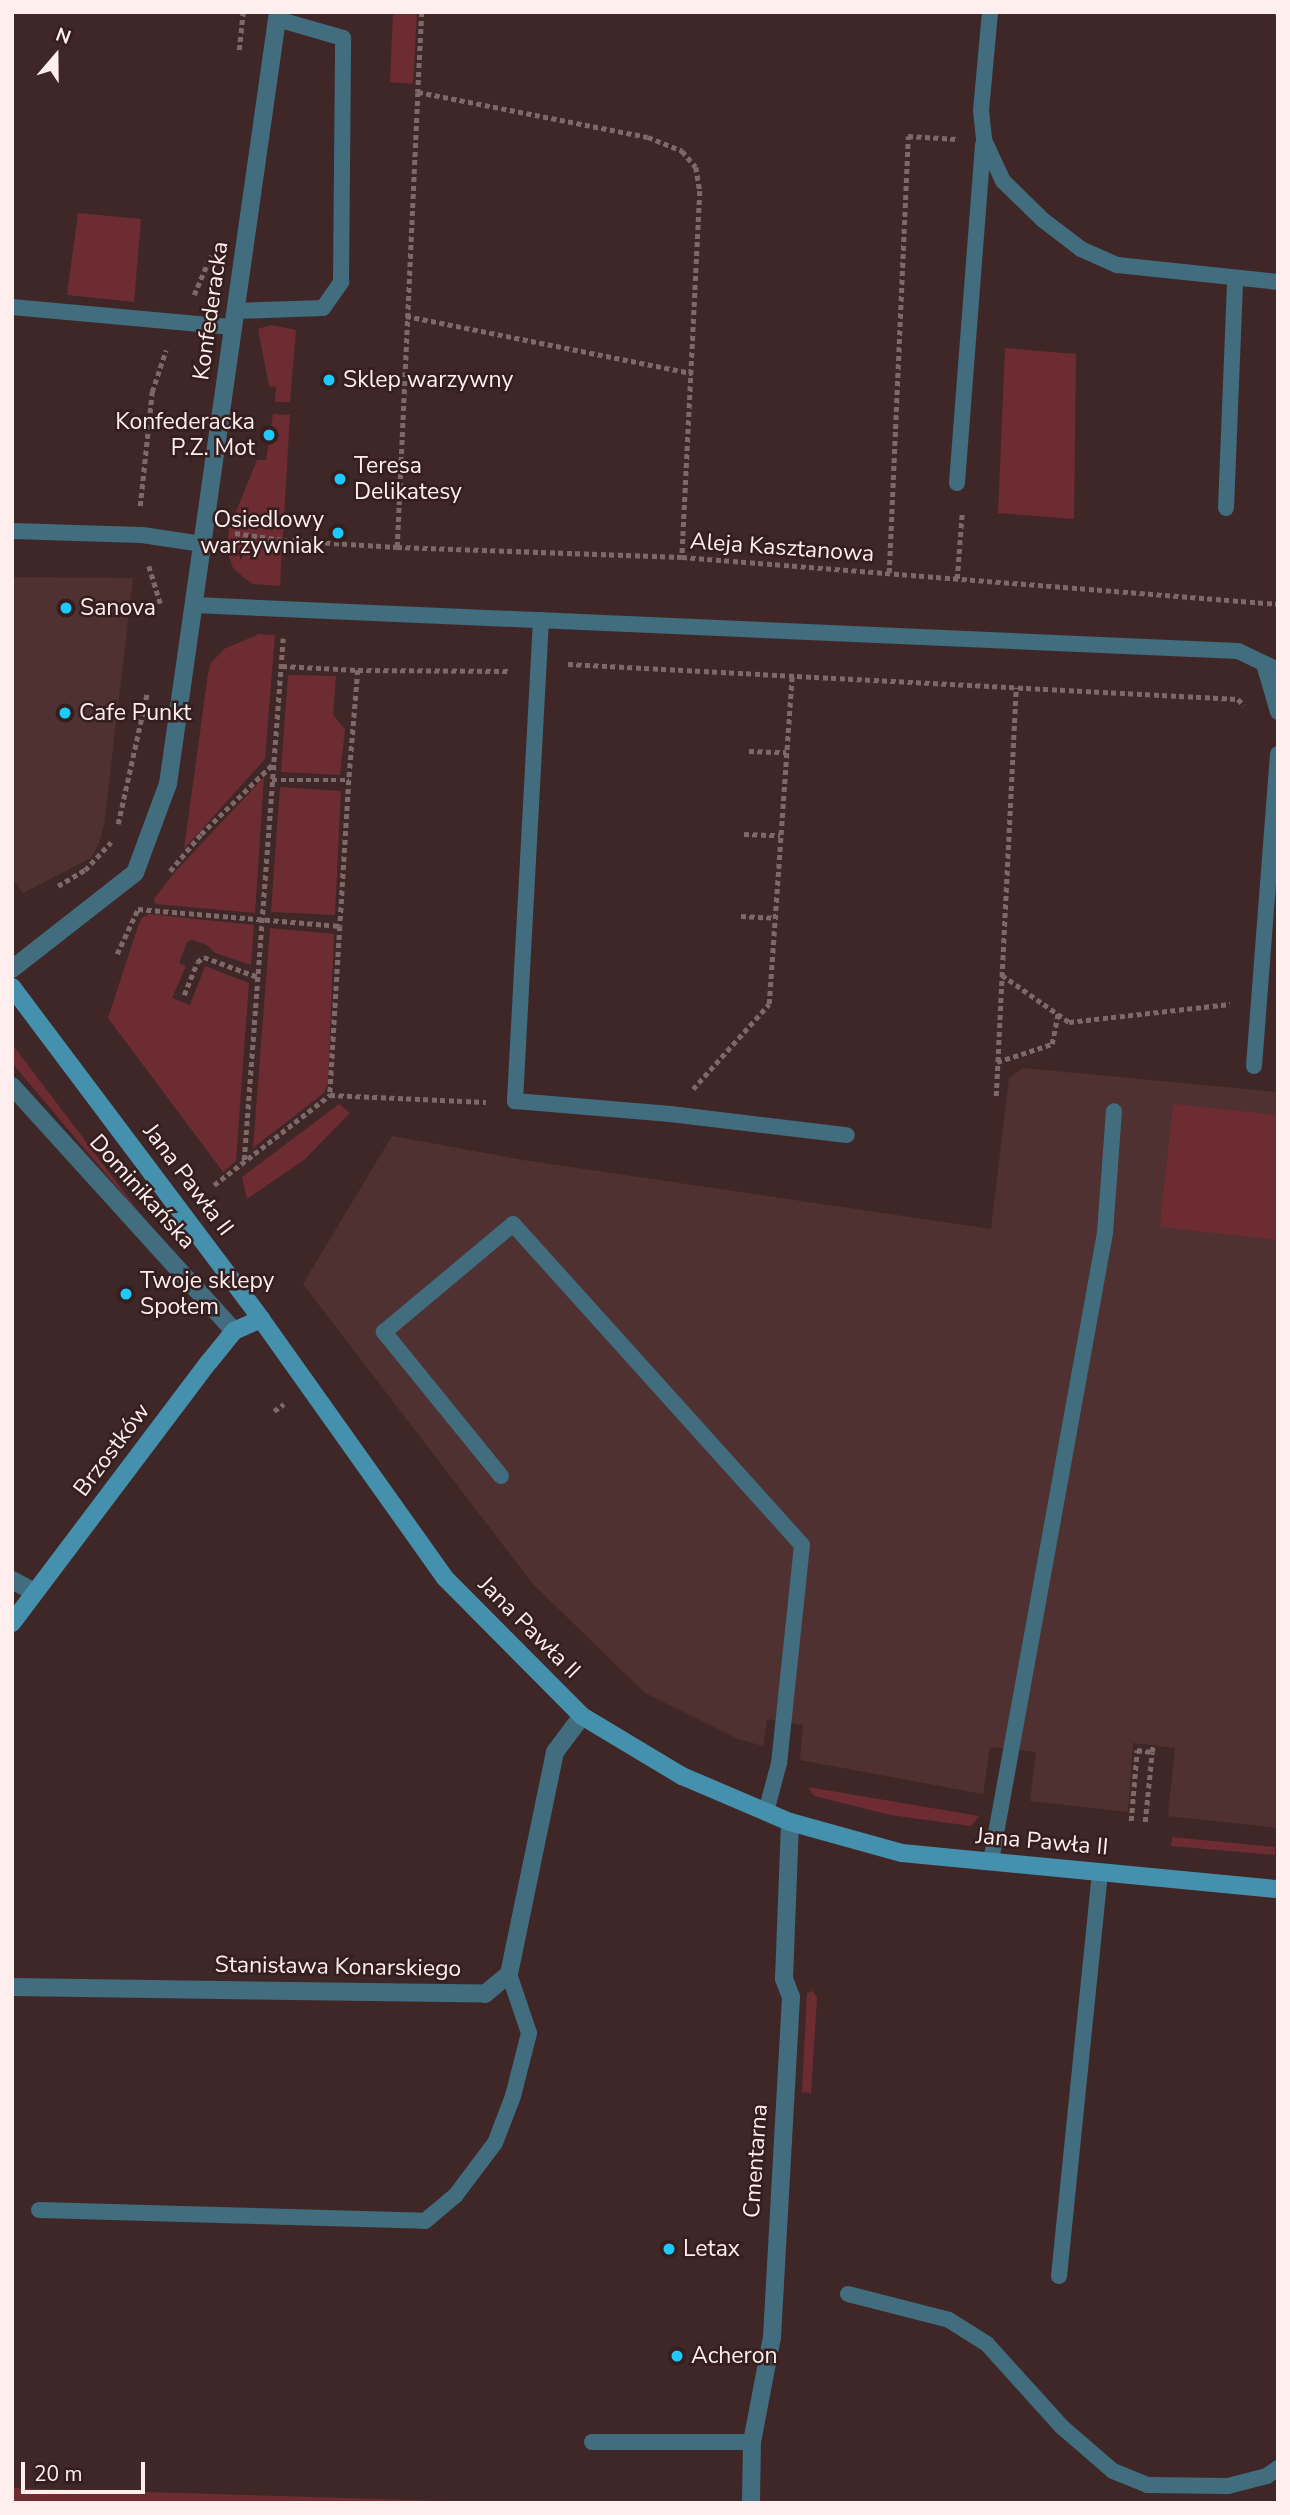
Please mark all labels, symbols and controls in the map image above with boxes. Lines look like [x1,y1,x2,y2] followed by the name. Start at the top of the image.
[21,21,91,91] north arrow
[52,22,74,51] text: N
[188,240,234,382] street label: Konfederacka
[343,366,513,394] place label: Sklep warzywny
[321,372,337,388] marker: Sklep warzywny
[115,408,255,462] place label: Konfederacka P.Z. Mot
[261,427,277,443] marker: Konfederacka P.Z. Mot
[354,452,462,506] place label: Teresa Delikatesy
[332,471,348,487] marker: Teresa Delikatesy
[200,506,324,560] place label: Osiedlowy warzywniak
[330,525,346,541] marker: Osiedlowy warzywniak
[689,528,875,568] street label: Aleja Kasztanowa
[80,594,156,622] place label: Sanova
[58,600,74,616] marker: Sanova
[79,699,191,727] place label: Cafe Punkt
[57,705,73,721] marker: Cafe Punkt
[137,1119,239,1241] street label: Jana Pawła II
[83,1129,201,1255] street label: Dominikańska
[140,1267,274,1321] place label: Twoje sklepy Społem
[118,1286,134,1302] marker: Twoje sklepy Społem
[68,1398,156,1502] street label: Brzostków
[472,1571,586,1685] street label: Jana Pawła II
[975,1822,1109,1862] street label: Jana Pawła II
[214,1951,462,1983] street label: Stanisława Konarskiego
[738,2103,774,2219] street label: Cmentarna
[683,2235,740,2263] place label: Letax
[661,2241,677,2257] marker: Letax
[691,2342,778,2370] place label: Acheron
[669,2348,685,2364] marker: Acheron
[24,2448,149,2492] scale bar
[34,2460,83,2488] text: 20 m

